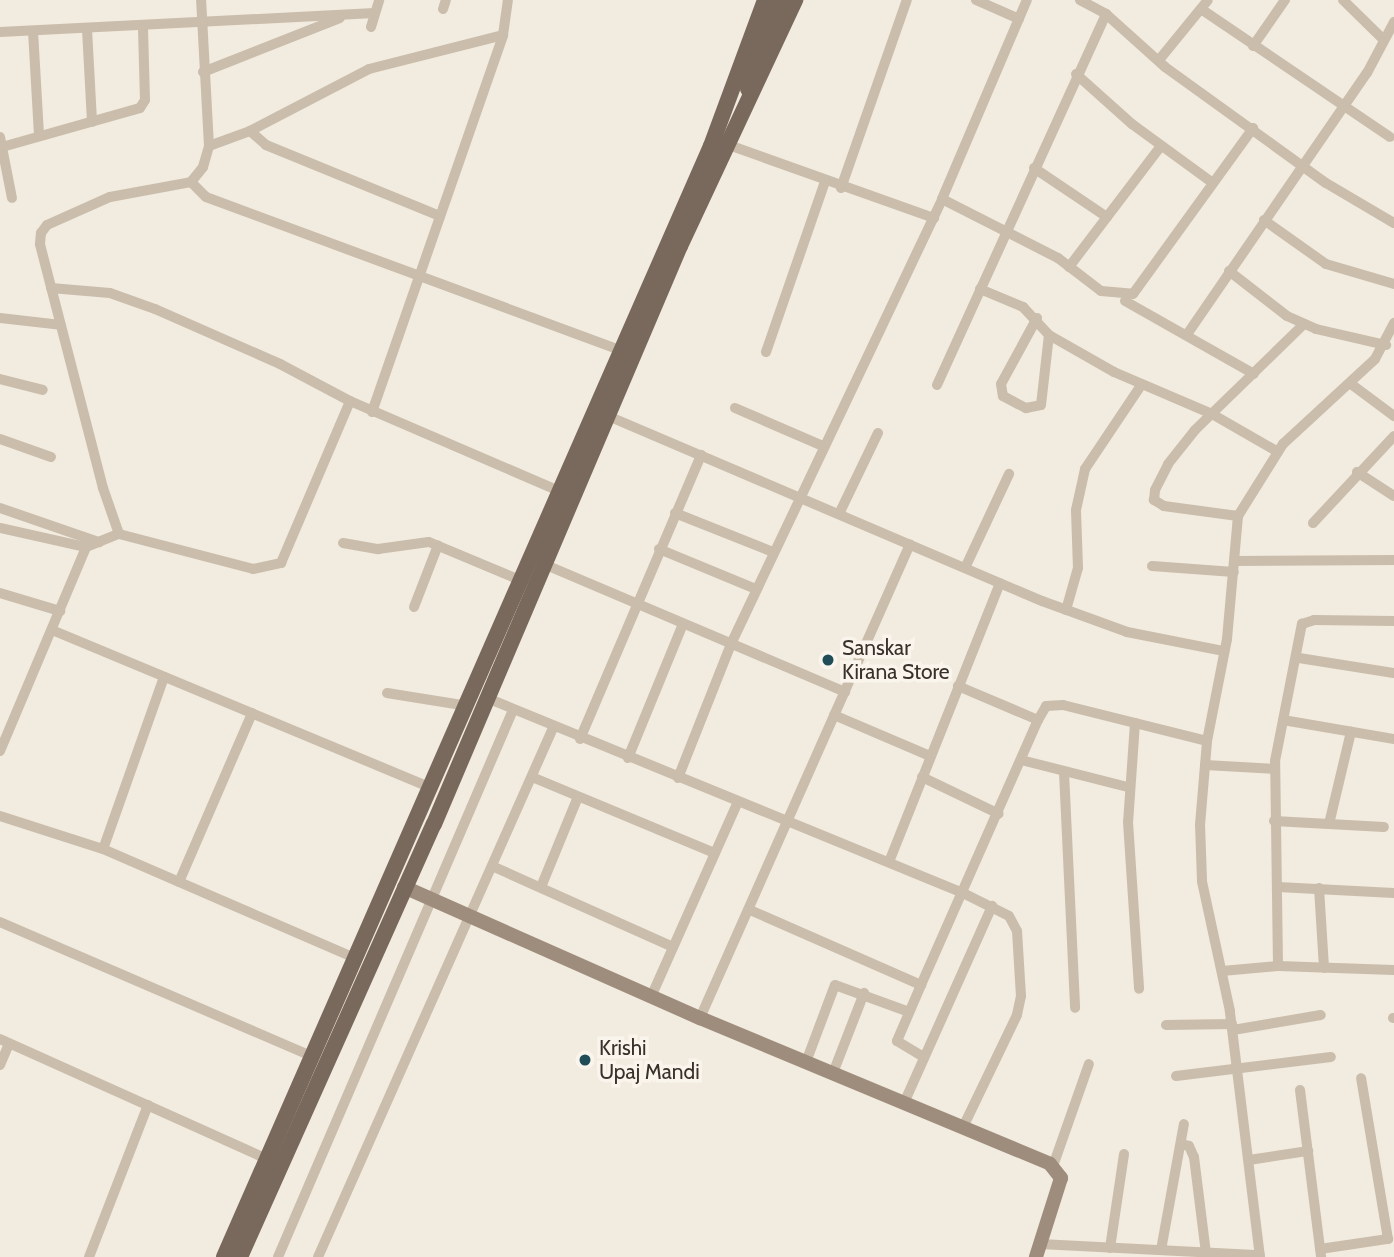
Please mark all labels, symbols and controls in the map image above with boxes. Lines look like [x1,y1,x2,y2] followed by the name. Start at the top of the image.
[842,635,950,685] place label: Sanskar Kirana Store
[820,652,836,668] marker: Sanskar Kirana Store
[599,1035,700,1085] place label: Krishi Upaj Mandi
[577,1052,593,1068] marker: Krishi Upaj Mandi

